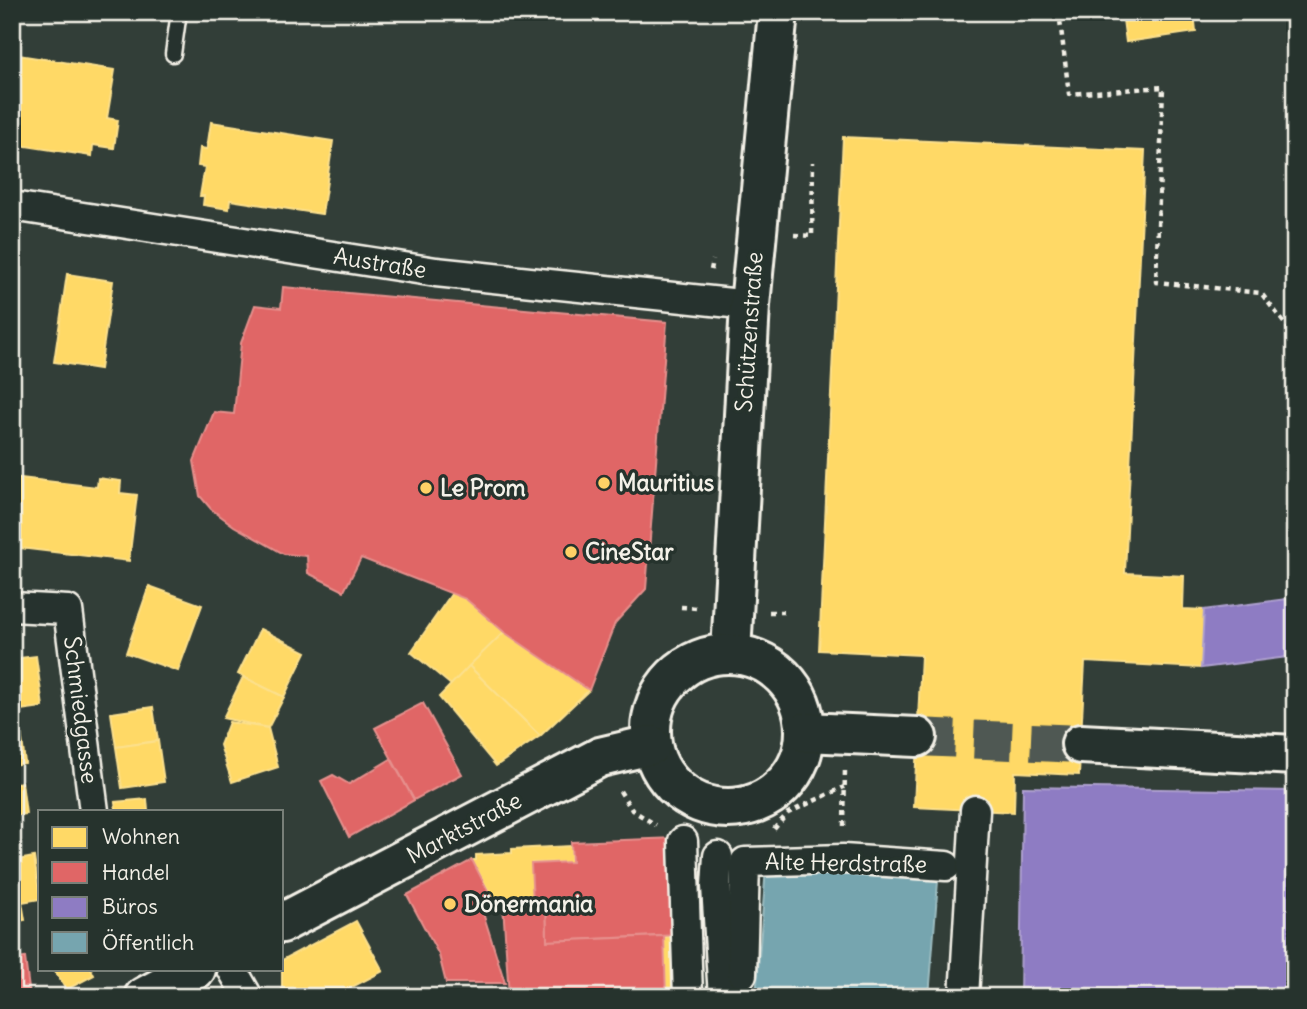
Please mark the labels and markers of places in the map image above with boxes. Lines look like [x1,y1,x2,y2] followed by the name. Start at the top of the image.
[618,468,714,497] place label: Mauritius
[440,473,526,502] place label: Le Prom
[596,475,612,491] marker: Mauritius
[418,480,434,496] marker: Le Prom
[585,537,674,566] place label: CineStar
[563,544,579,560] marker: CineStar
[464,889,593,918] place label: Dönermania
[442,896,458,912] marker: Dönermania

